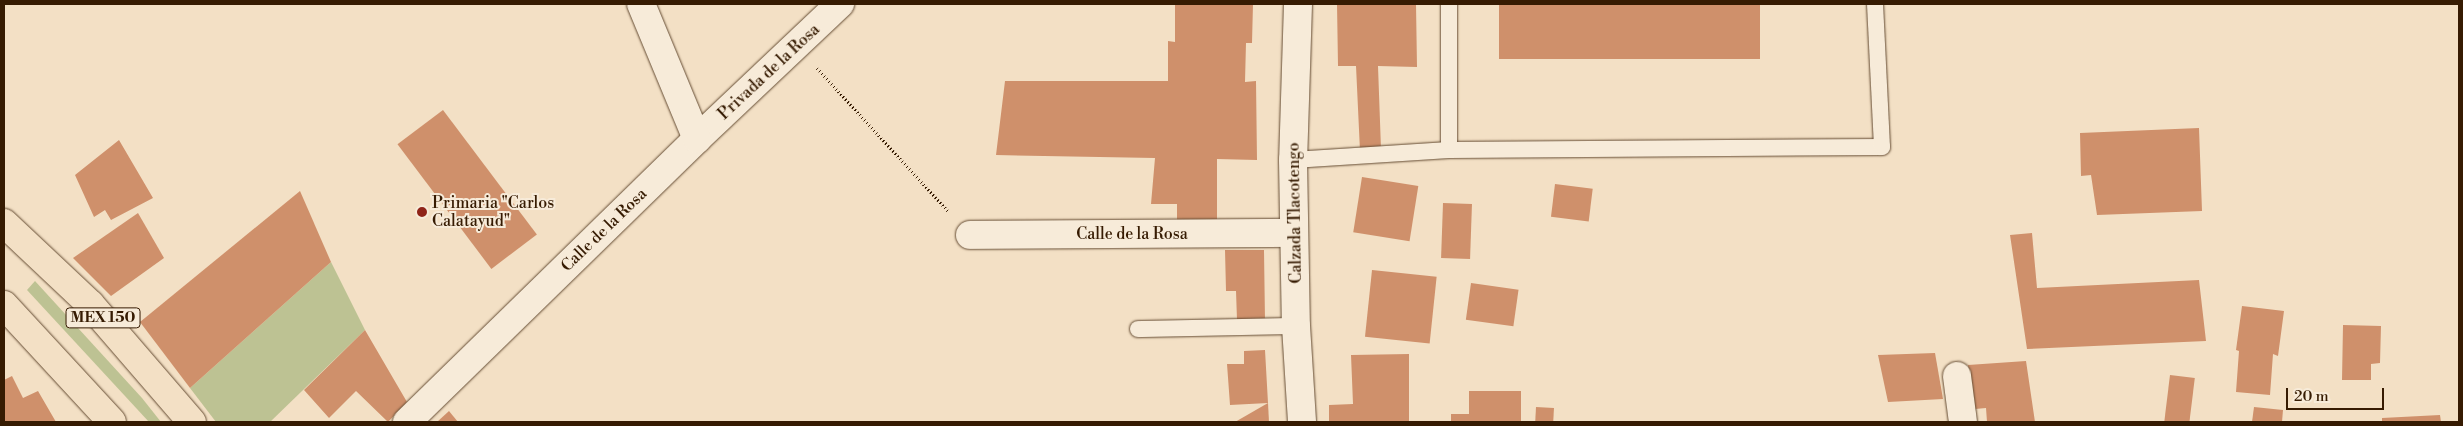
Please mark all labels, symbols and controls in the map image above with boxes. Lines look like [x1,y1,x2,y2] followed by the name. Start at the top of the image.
[714,20,824,124] street label: Privada de la Rosa
[1284,142,1306,284] street label: Calzada Tlacotengo
[557,184,651,276] street label: Calle de la Rosa
[432,193,554,231] place label: Primaria "Carlos Calatayud"
[416,206,428,218] marker: Primaria "Carlos Calatayud"
[1076,224,1188,244] street label: Calle de la Rosa
[66,306,140,330] road number: MEX 150
[2288,378,2386,410] scale bar
[2294,387,2329,406] text: 20 m

